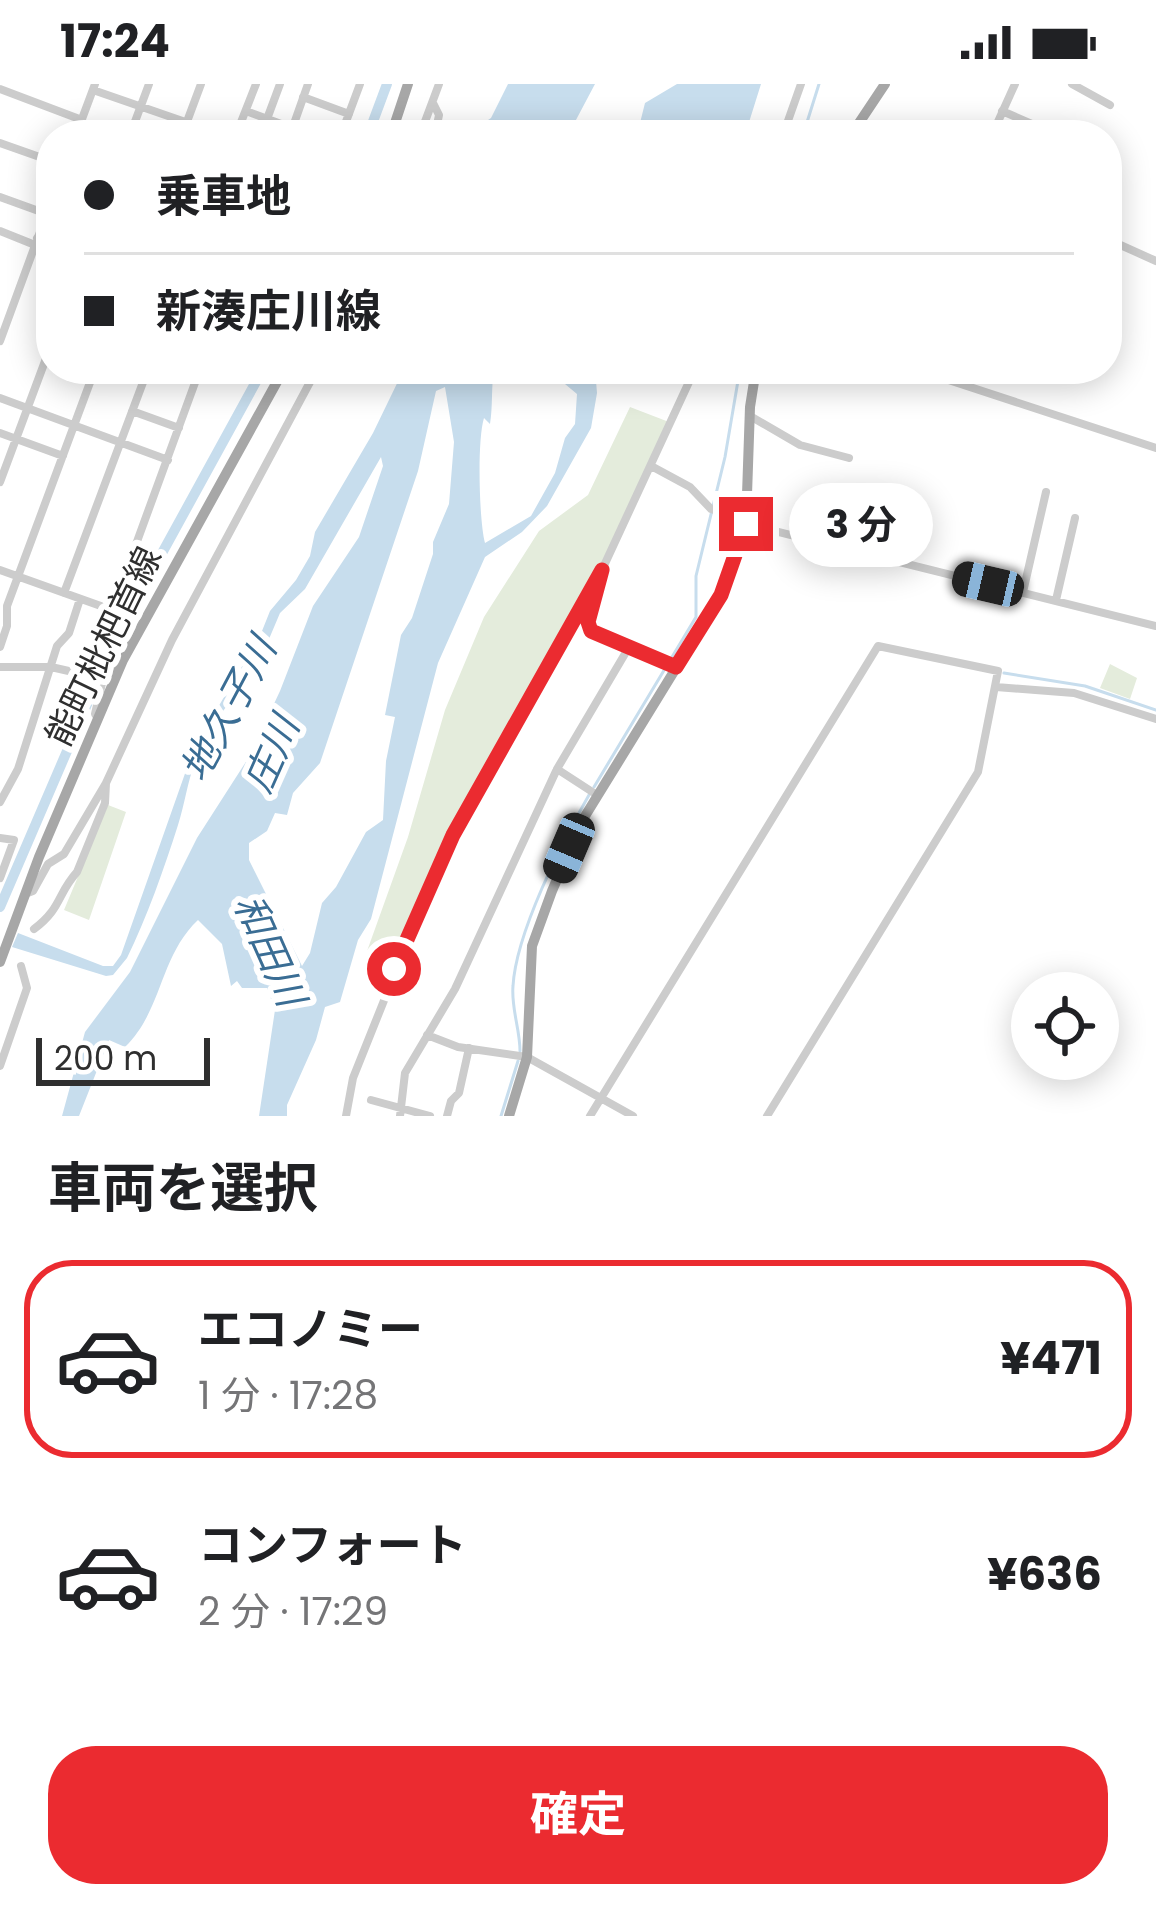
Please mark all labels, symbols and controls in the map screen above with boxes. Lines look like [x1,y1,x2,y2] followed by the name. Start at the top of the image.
[60,10,170,73] text: 17:24
[156,165,291,228] text: 乗車地
[156,280,381,343] text: 新湊庄川線
[788,482,932,566] callout: 3 分
[719,497,773,551] route end
[826,497,896,552] text: 3 分
[33,538,174,754] street label: 能町枇杷首線
[949,558,1027,610] car
[168,624,291,791] water label: 地久子川
[230,704,314,801] water label: 庄川
[538,808,600,888] car
[221,886,320,1018] water label: 和田川
[367,942,421,996] route start
[1011,972,1119,1080] map controls
[1011,972,1119,1080] button: locate
[36,1032,210,1085] scale bar
[54,1035,157,1082] text: 200 m
[48,1150,318,1226] text: 車両を選択
[198,1298,423,1361] text: エコノミー
[54,1305,162,1413] icon: car
[1000,1327,1102,1390] text: ¥471
[198,1368,378,1423] text: 1 分 · 17:28
[198,1514,467,1577] text: コンフォート
[54,1521,162,1629] icon: car
[987,1543,1102,1606] text: ¥636
[198,1584,388,1639] text: 2 分 · 17:29
[48,1746,1108,1884] button: 確定

